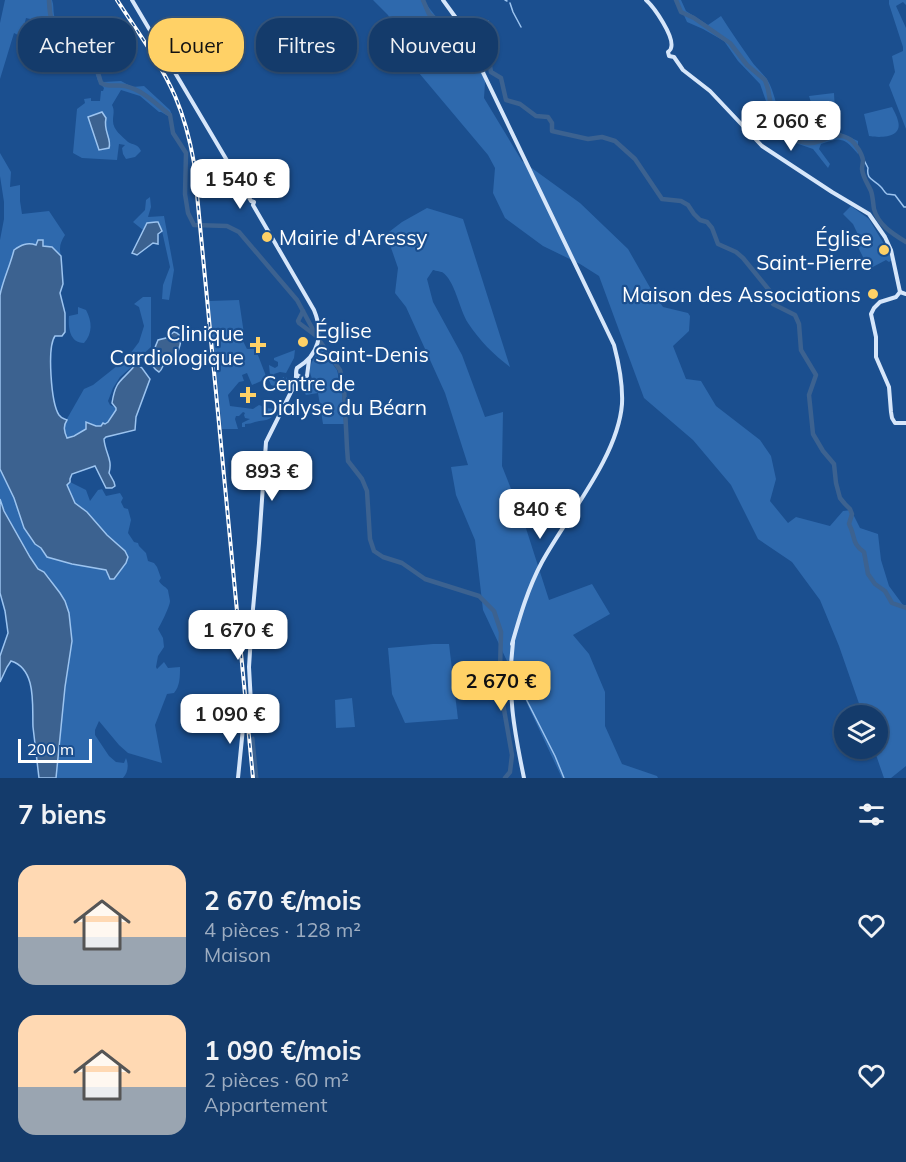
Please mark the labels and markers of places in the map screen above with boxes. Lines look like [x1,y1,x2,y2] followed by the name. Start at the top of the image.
[736,101,846,152] pin: 2 060 €
[185,159,295,210] pin: 1 540 €
[279,224,428,250] place label: Mairie d'Aressy
[756,225,872,275] place label: Église Saint-Pierre
[260,230,274,244] marker: Mairie d'Aressy
[877,243,891,257] marker: Église Saint-Pierre
[622,281,861,307] place label: Maison des Associations
[866,287,880,301] marker: Maison des Associations
[315,317,429,367] place label: Église Saint-Denis
[110,320,244,370] place label: Clinique Cardiologique
[296,335,310,349] marker: Église Saint-Denis
[249,336,267,354] marker: Clinique Cardiologique
[262,370,427,420] place label: Centre de Dialyse du Béarn
[239,386,257,404] marker: Centre de Dialyse du Béarn
[230,451,314,502] pin: 893 €
[498,489,582,540] pin: 840 €
[183,610,293,661] pin: 1 670 €
[446,661,556,712] pin: 2 670 €
[175,694,285,745] pin: 1 090 €

